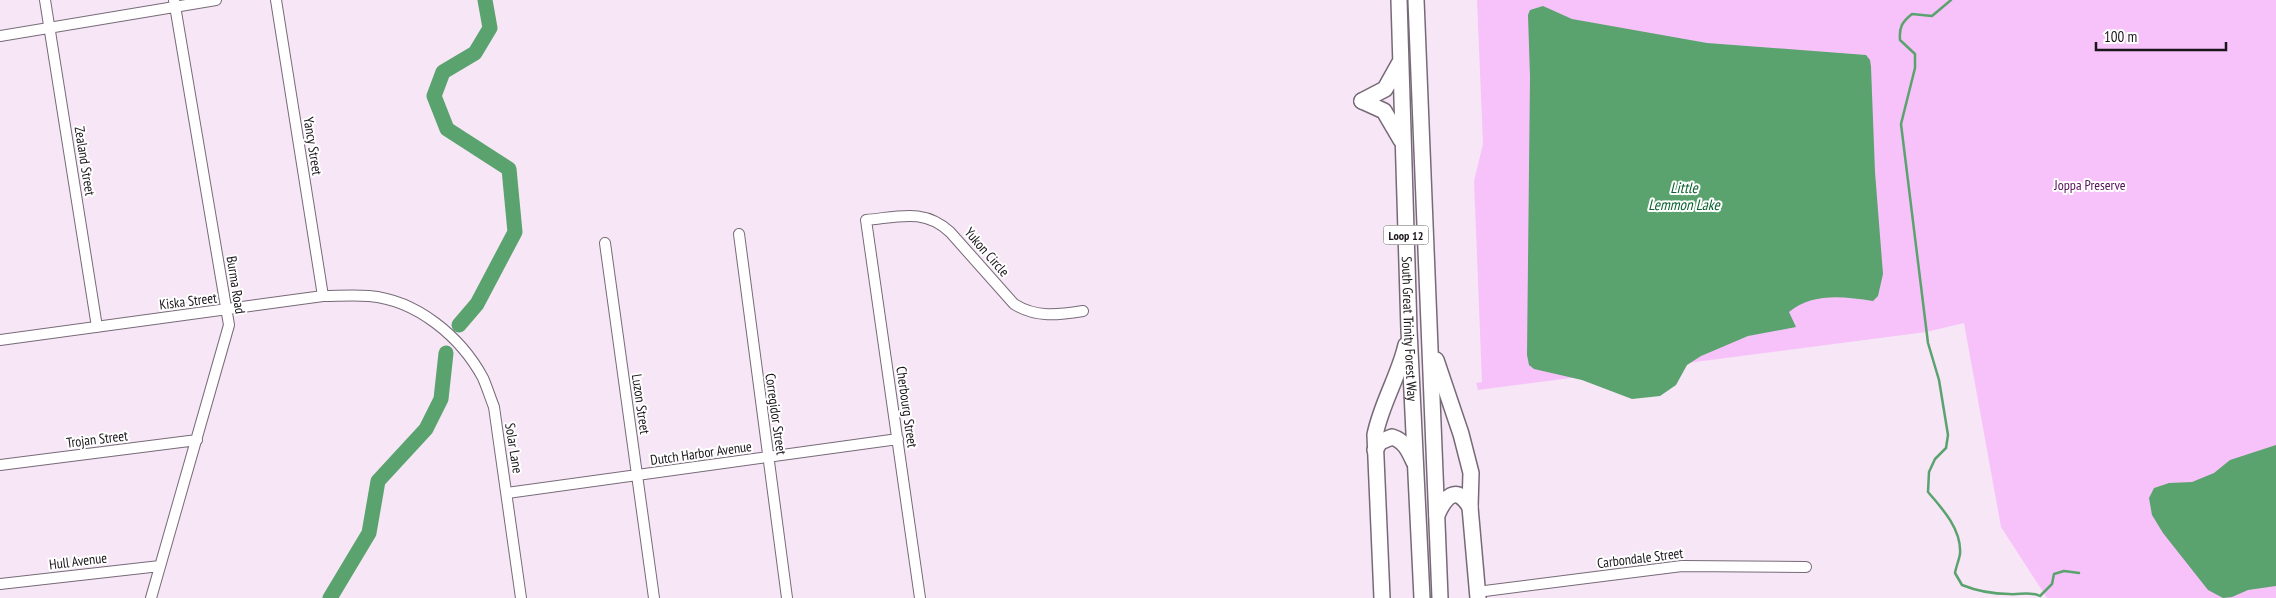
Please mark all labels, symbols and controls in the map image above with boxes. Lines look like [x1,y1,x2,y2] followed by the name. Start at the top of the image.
[2096,20,2226,52] scale bar
[2104,27,2137,46] text: 100 m
[299,115,327,177] street label: Yancy Street
[71,125,99,197] street label: Zealand Street
[2053,176,2126,194] park label: Joppa Preserve
[1648,178,1721,214] water label: Little Lemmon Lake
[961,224,1013,280] street label: Yukon Circle
[1384,226,1428,244] road number: Loop 12
[223,255,249,315] street label: Burma Road
[1398,256,1421,403] street label: South Great Trinity Forest Way
[158,289,218,313] street label: Kiska Street
[892,365,922,449] street label: Cherbourg Street
[761,372,791,456] street label: Corregidor Street
[628,373,654,435] street label: Luzon Street
[501,421,527,475] street label: Solar Lane
[65,426,129,452] street label: Trojan Street
[649,437,753,469] street label: Dutch Harbor Avenue
[1596,544,1684,572] street label: Carbondale Street
[48,549,108,573] street label: Hull Avenue

